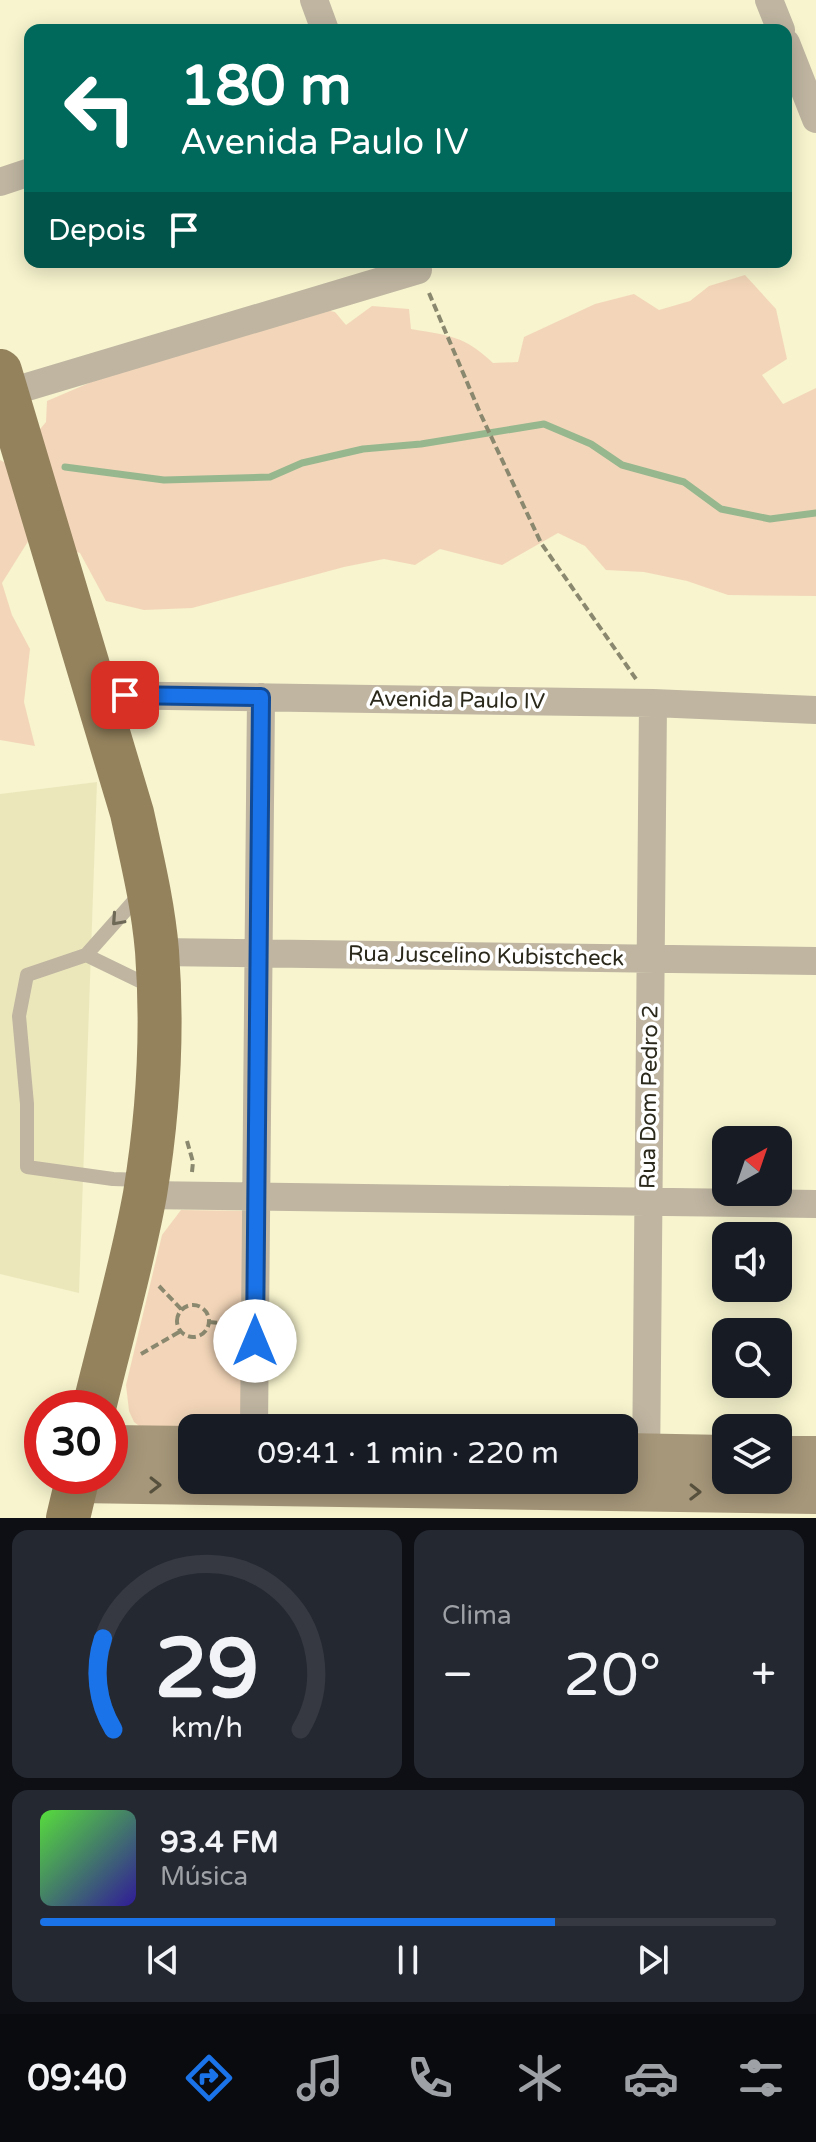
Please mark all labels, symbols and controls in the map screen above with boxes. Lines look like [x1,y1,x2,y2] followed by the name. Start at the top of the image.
[180,53,351,120] text: 180 m
[48,56,152,160] icon: left
[180,121,469,164] text: Avenida Paulo IV
[162,208,206,252] icon: arrive
[48,212,146,249] text: Depois
[91,661,159,729] pin
[103,673,147,717] icon: arrive
[369,685,545,715] street label: Avenida Paulo IV
[112,911,127,926] one-way arrow
[348,941,624,971] street label: Rua Juscelino Kubistcheck
[634,1005,664,1189] street label: Rua Dom Pedro 2
[712,1126,792,1206] north arrow
[712,1126,792,1494] map controls
[712,1222,792,1302] button: sound
[213,1299,297,1383] position arrow
[712,1318,792,1398] button: search
[24,1390,128,1494] speed limit sign: 30
[712,1414,792,1494] button: layers
[257,1435,559,1472] text: 09:41 · 1 min · 220 m
[149,1476,162,1493] one-way arrow
[689,1483,702,1501] one-way arrow
[442,1600,512,1631] text: Clima
[155,1620,259,1720] text: 29
[563,1640,661,1712] text: 20°
[442,1649,473,1702] text: −
[751,1649,776,1702] text: +
[171,1711,243,1745] text: km/h
[160,1824,279,1861] text: 93.4 FM
[160,1861,248,1892] text: Música
[141,1938,185,1982] icon: previous
[386,1938,430,1982] icon: pause
[631,1938,675,1982] icon: next
[181,2050,237,2106] icon: directions
[292,2050,348,2106] icon: music
[402,2050,458,2106] icon: phone
[512,2050,568,2106] icon: climate
[623,2050,679,2106] icon: car
[733,2050,789,2106] icon: filters
[27,2057,127,2100] text: 09:40

